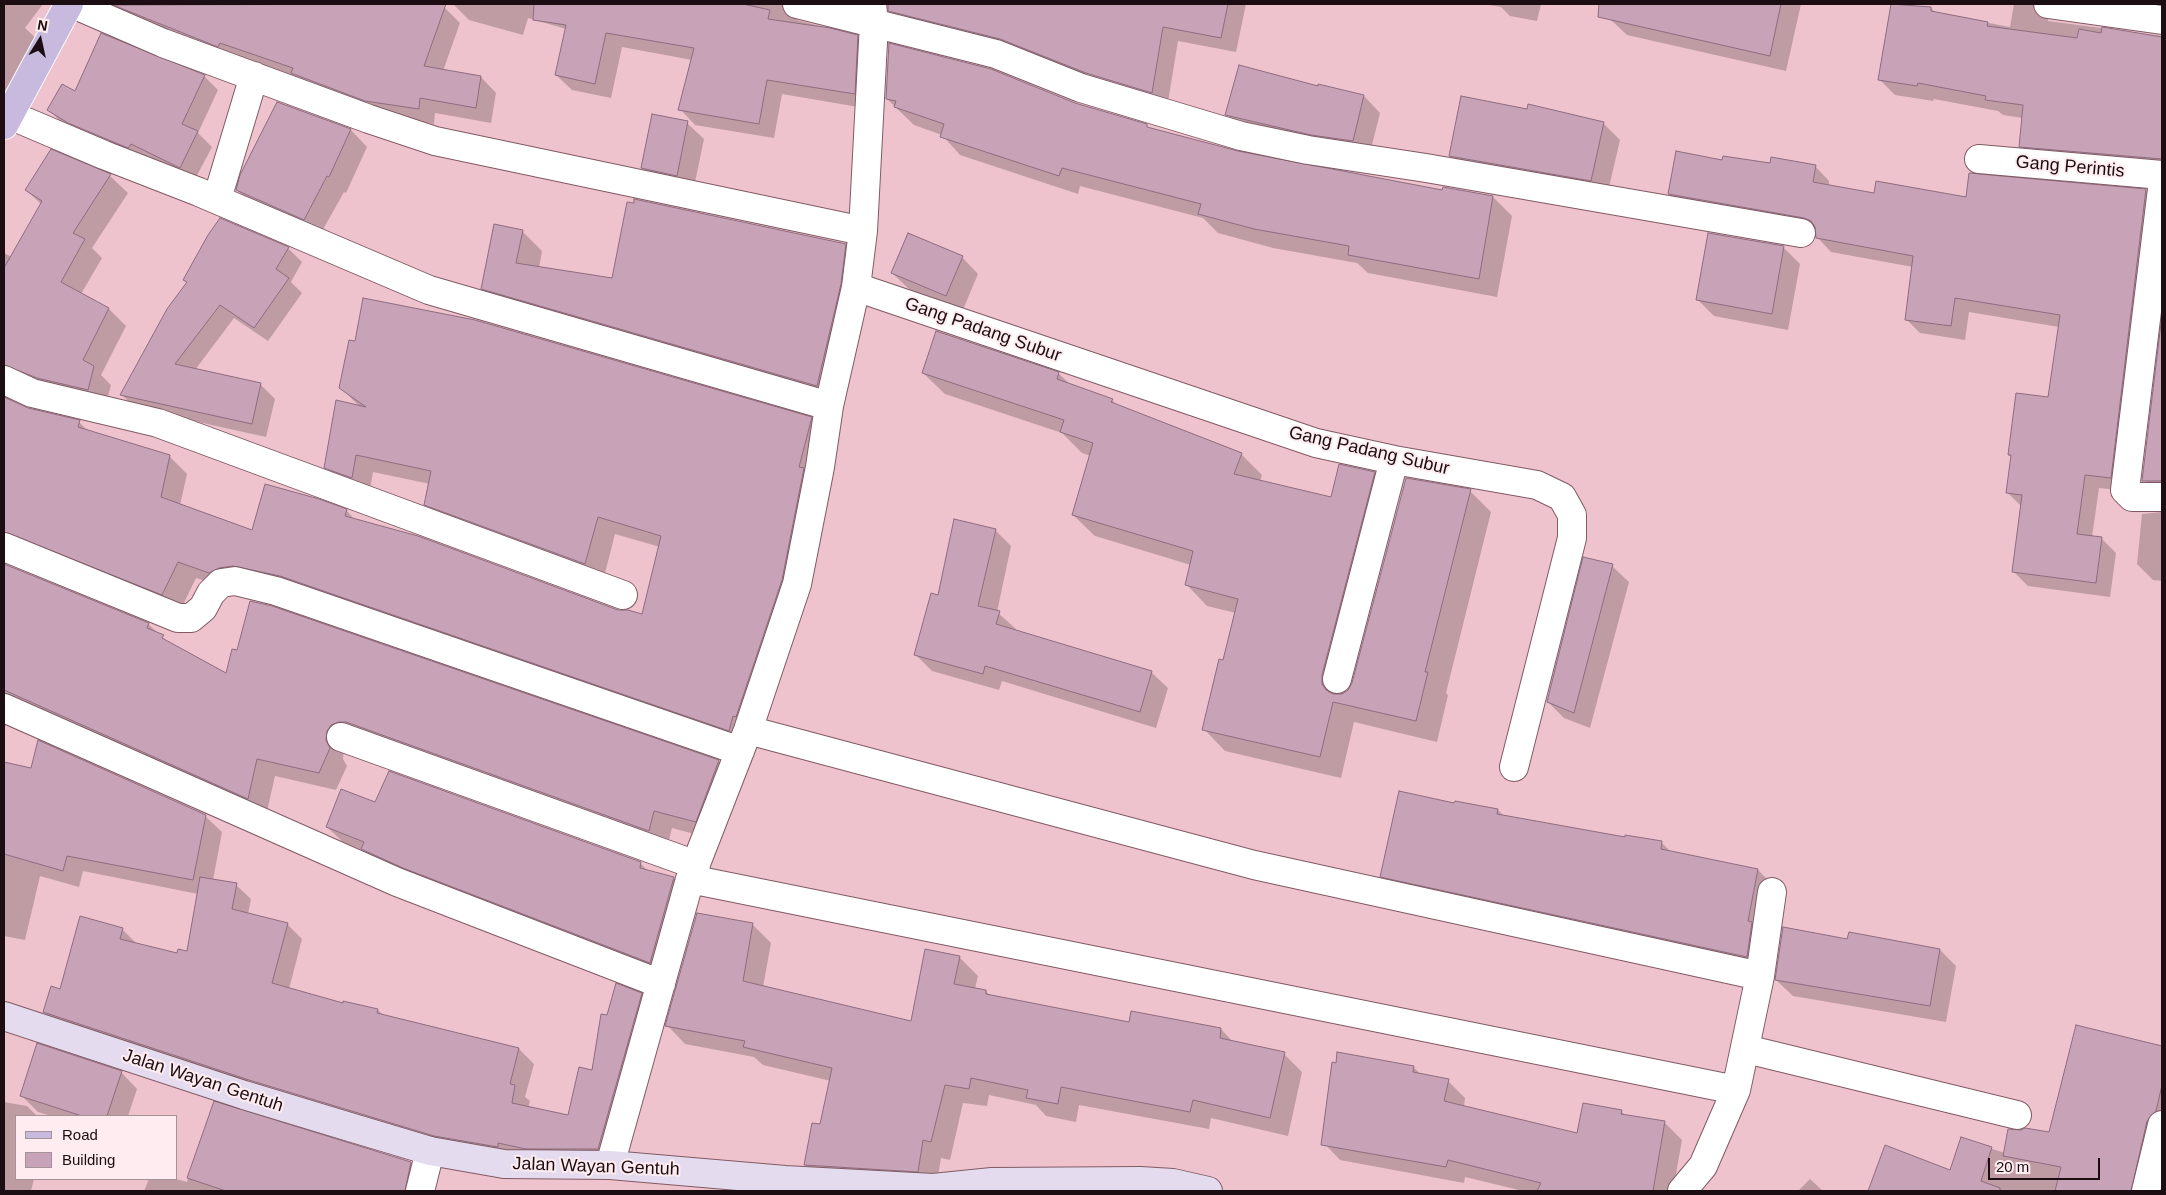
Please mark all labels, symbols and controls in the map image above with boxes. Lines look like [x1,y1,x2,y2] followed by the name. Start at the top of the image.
[15,15,65,65] north arrow
[36,16,49,34] text: N
[2015,151,2125,183] street label: Gang Perintis
[902,293,1064,367] street label: Gang Padang Subur
[1287,422,1451,480] street label: Gang Padang Subur
[120,1045,286,1117] street label: Jalan Wayan Gentuh
[15,1115,178,1180] legend
[62,1126,98,1143] text: Road
[1991,1148,2104,1180] scale bar
[62,1151,115,1168] text: Building
[512,1153,680,1181] street label: Jalan Wayan Gentuh
[1996,1158,2029,1175] text: 20 m

